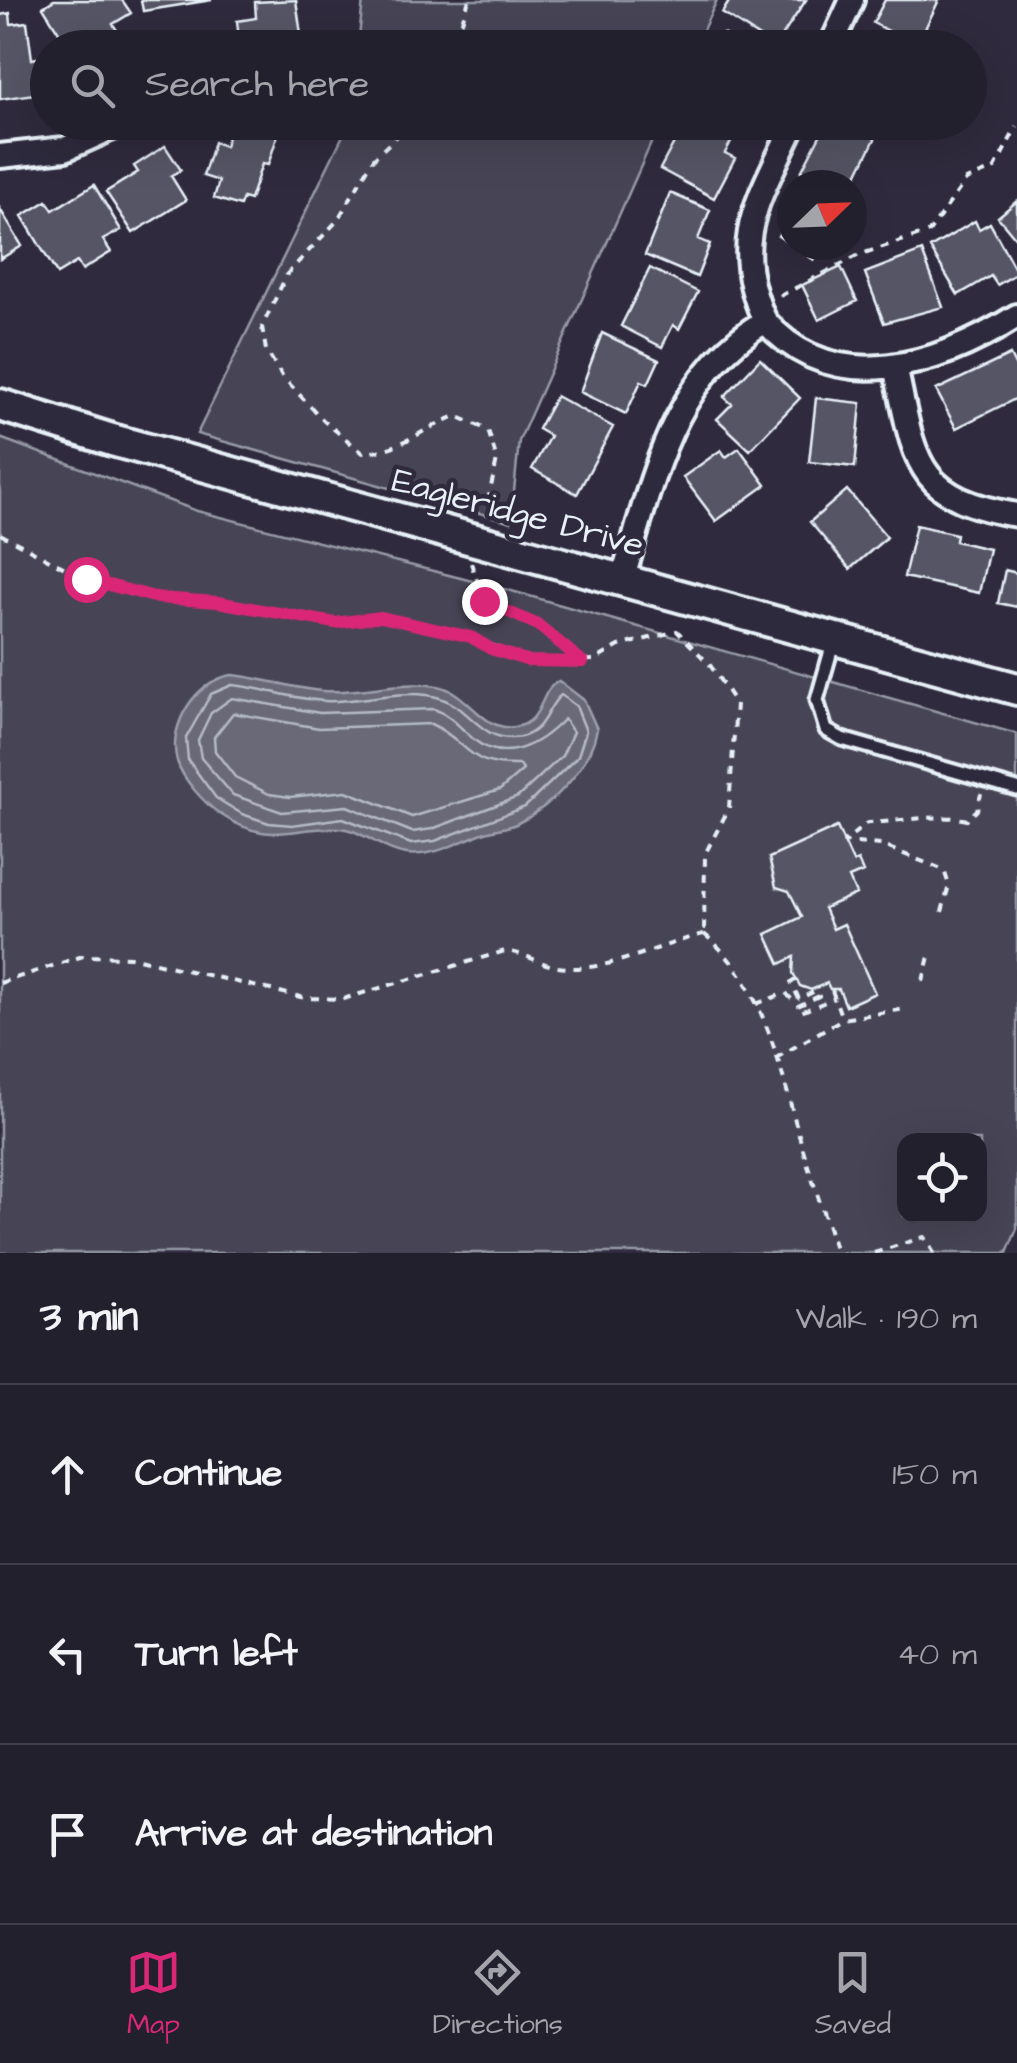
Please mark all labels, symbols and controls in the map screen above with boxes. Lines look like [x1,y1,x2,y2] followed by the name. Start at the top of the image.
[30,30,987,140] search box
[65,58,120,113] icon: search
[145,59,369,111] text: Search here
[777,170,867,260] north arrow
[386,456,649,572] street label: Eagleridge Drive
[64,557,110,603] route start
[462,579,508,625] route end
[897,1133,987,1223] map controls
[897,1133,987,1223] button: locate
[40,1289,138,1347] text: 3 min
[796,1296,977,1341] text: Walk · 190 m
[40,1447,95,1502] icon: ahead
[135,1448,282,1500] text: Continue
[892,1452,977,1497] text: 150 m
[40,1627,95,1682] icon: left
[135,1628,298,1680] text: Turn left
[897,1632,977,1677] text: 40 m
[40,1807,95,1862] icon: arrive
[135,1808,492,1860] text: Arrive at destination
[126,1945,181,2044] tab: Map
[433,1945,563,2044] tab: Directions
[815,1945,891,2044] tab: Saved

